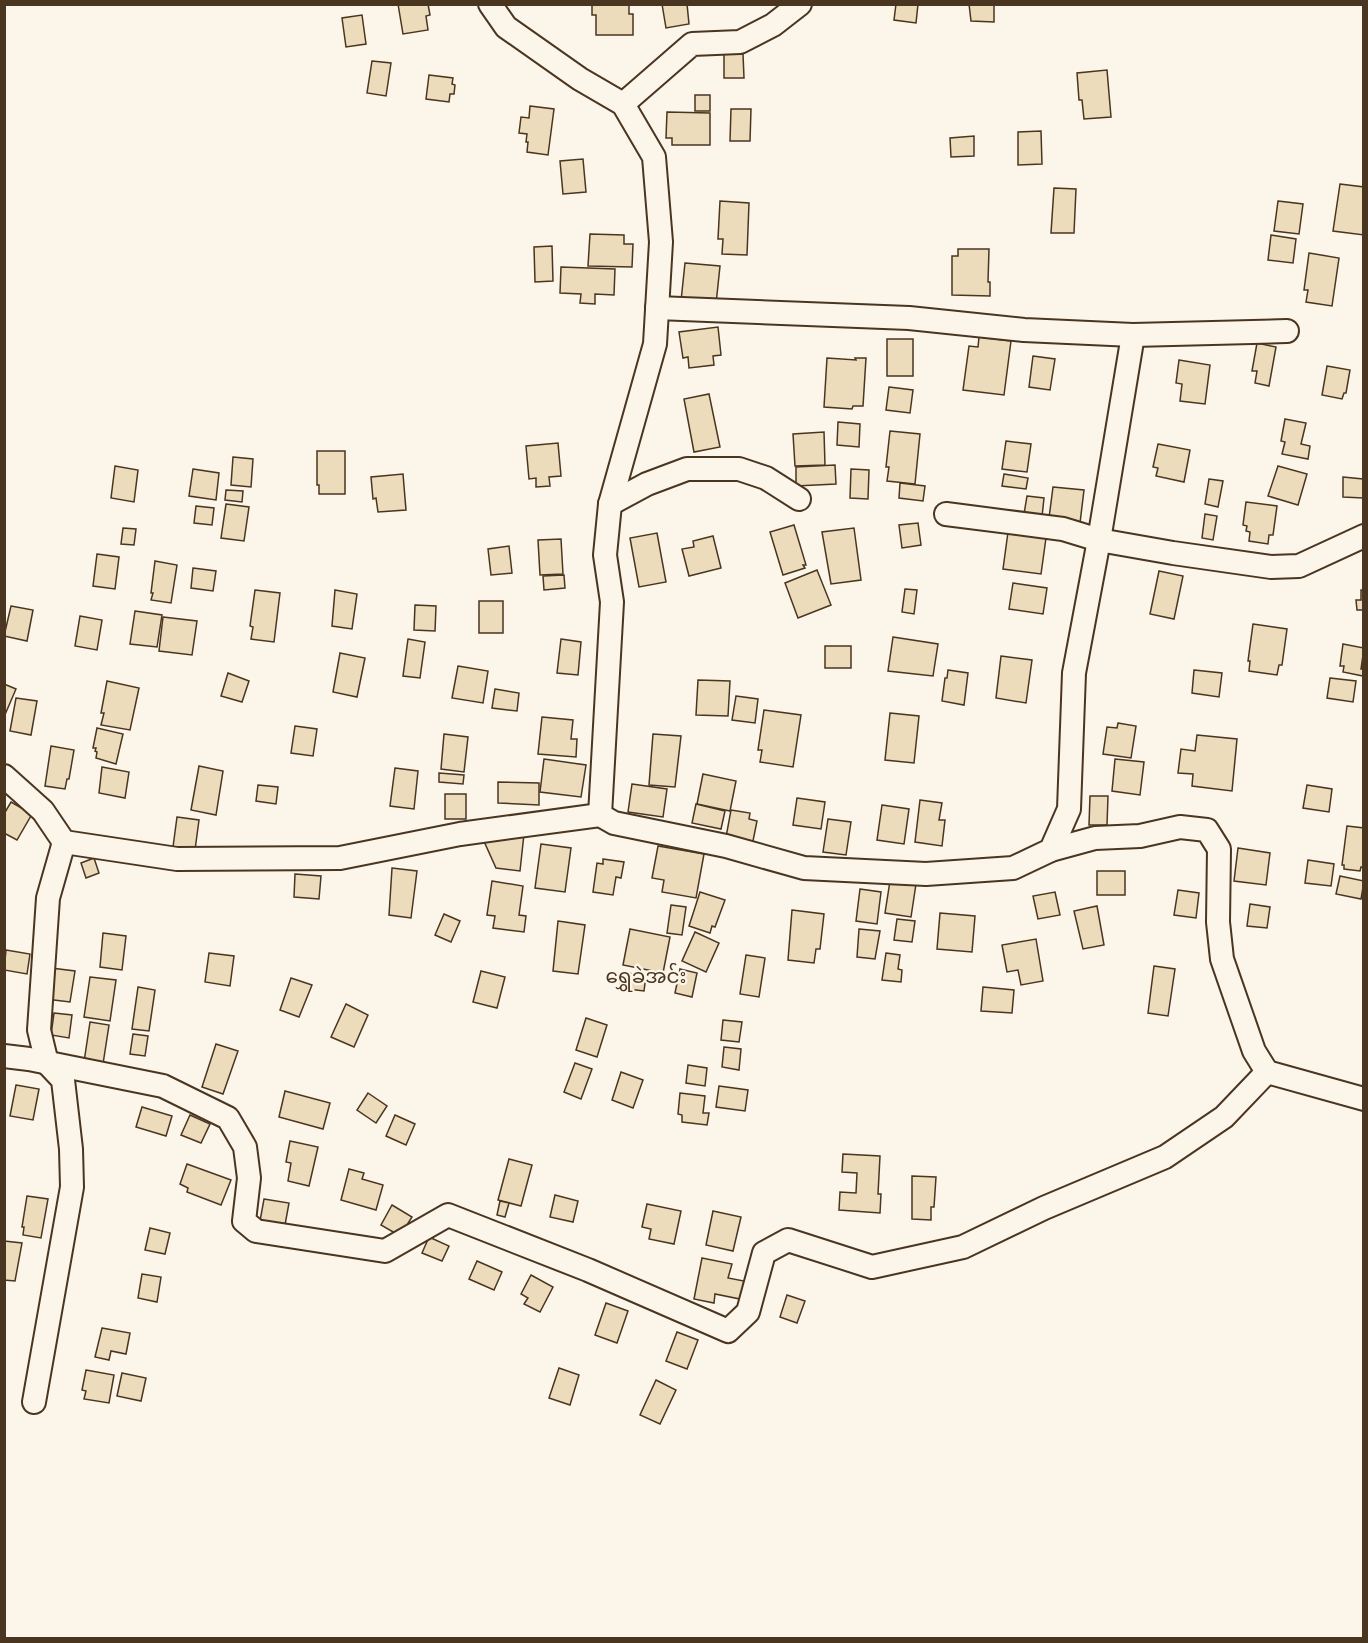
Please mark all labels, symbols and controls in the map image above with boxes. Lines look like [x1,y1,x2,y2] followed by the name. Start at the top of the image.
[606,962,686,992] district label: ရွှေခဲအင်း

